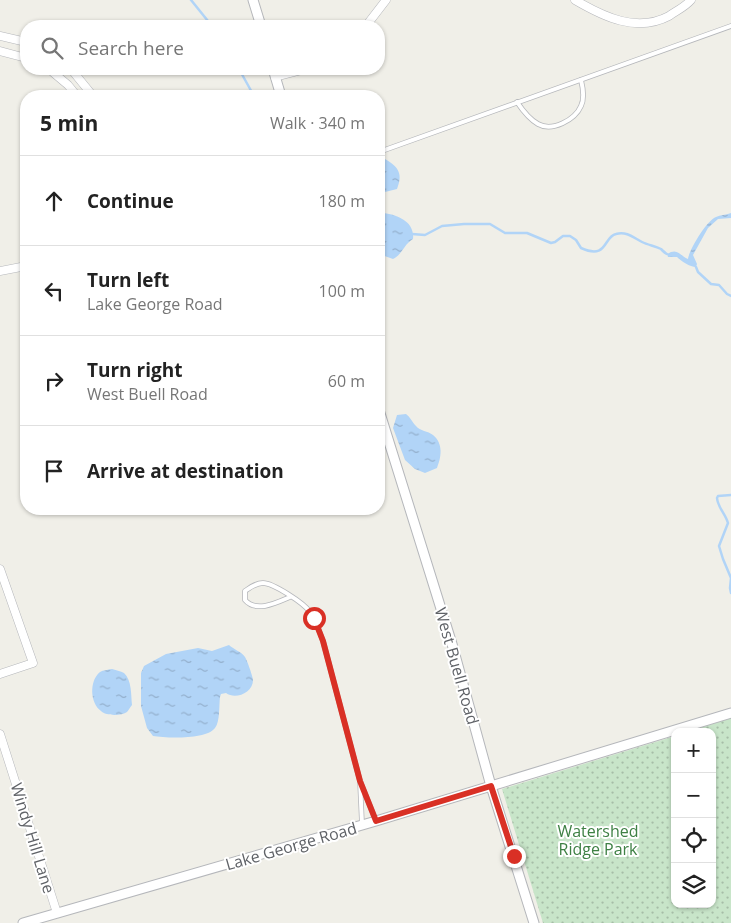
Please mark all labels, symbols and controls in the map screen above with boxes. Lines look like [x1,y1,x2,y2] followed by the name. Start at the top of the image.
[20,20,385,75] search box
[38,34,66,62] icon: search
[78,35,184,61] text: Search here
[40,109,98,137] text: 5 min
[270,112,365,134] text: Walk · 340 m
[40,187,68,215] icon: ahead
[87,188,174,214] text: Continue
[319,190,365,212] text: 180 m
[87,267,169,293] text: Turn left
[40,277,68,305] icon: left
[319,280,365,302] text: 100 m
[87,293,223,315] text: Lake George Road
[87,357,182,383] text: Turn right
[40,367,68,395] icon: right
[328,370,365,392] text: 60 m
[87,383,208,405] text: West Buell Road
[40,457,68,485] icon: arrive
[87,458,284,484] text: Arrive at destination
[430,605,484,727] street label: West Buell Road
[303,607,326,630] route start
[671,728,716,908] map controls
[671,728,716,773] button: +
[671,773,716,818] button: −
[6,780,60,896] street label: Windy Hill Lane
[223,817,359,875] street label: Lake George Road
[671,818,716,863] button: locate
[557,820,639,860] park label: Watershed Ridge Park
[503,845,526,868] route end
[671,863,716,908] button: layers

